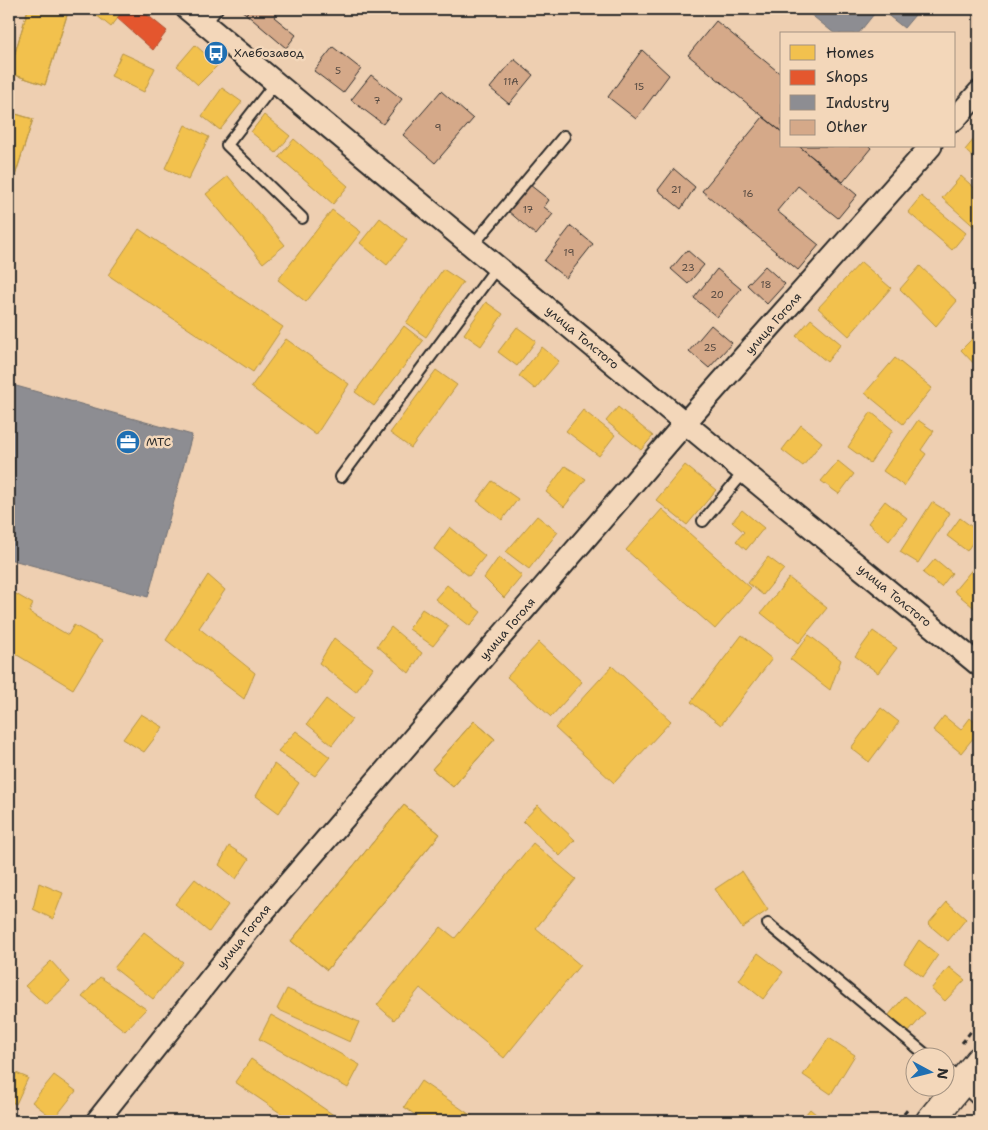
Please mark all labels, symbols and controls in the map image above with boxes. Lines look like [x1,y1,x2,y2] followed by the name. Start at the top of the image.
[780,32,956,148] legend
[203,40,229,66] bus stop icon: Хлебозавод
[826,43,874,63] text: Homes
[234,45,304,61] place label: Хлебозавод
[335,64,341,77] house number: 5
[826,67,868,87] text: Shops
[503,75,519,88] house number: 11А
[634,80,644,93] house number: 15
[826,93,890,113] text: Industry
[374,94,381,107] house number: 7
[826,117,868,137] text: Other
[435,121,442,134] house number: 9
[671,183,681,196] house number: 21
[743,187,753,200] house number: 16
[523,203,533,216] house number: 17
[564,246,574,259] house number: 19
[681,261,695,274] house number: 23
[760,278,772,291] house number: 18
[710,288,724,301] house number: 20
[742,289,805,358] street label: улица Гоголя
[542,302,622,373] street label: улица Толстого
[704,341,716,354] house number: 25
[115,429,141,455] office icon: МТС
[146,434,171,450] place label: МТС
[854,561,935,631] street label: улица Толстого
[476,594,539,663] street label: улица Гоголя
[213,901,274,972] street label: улица Гоголя
[906,1048,956,1098] north arrow
[933,1067,953,1080] text: N

